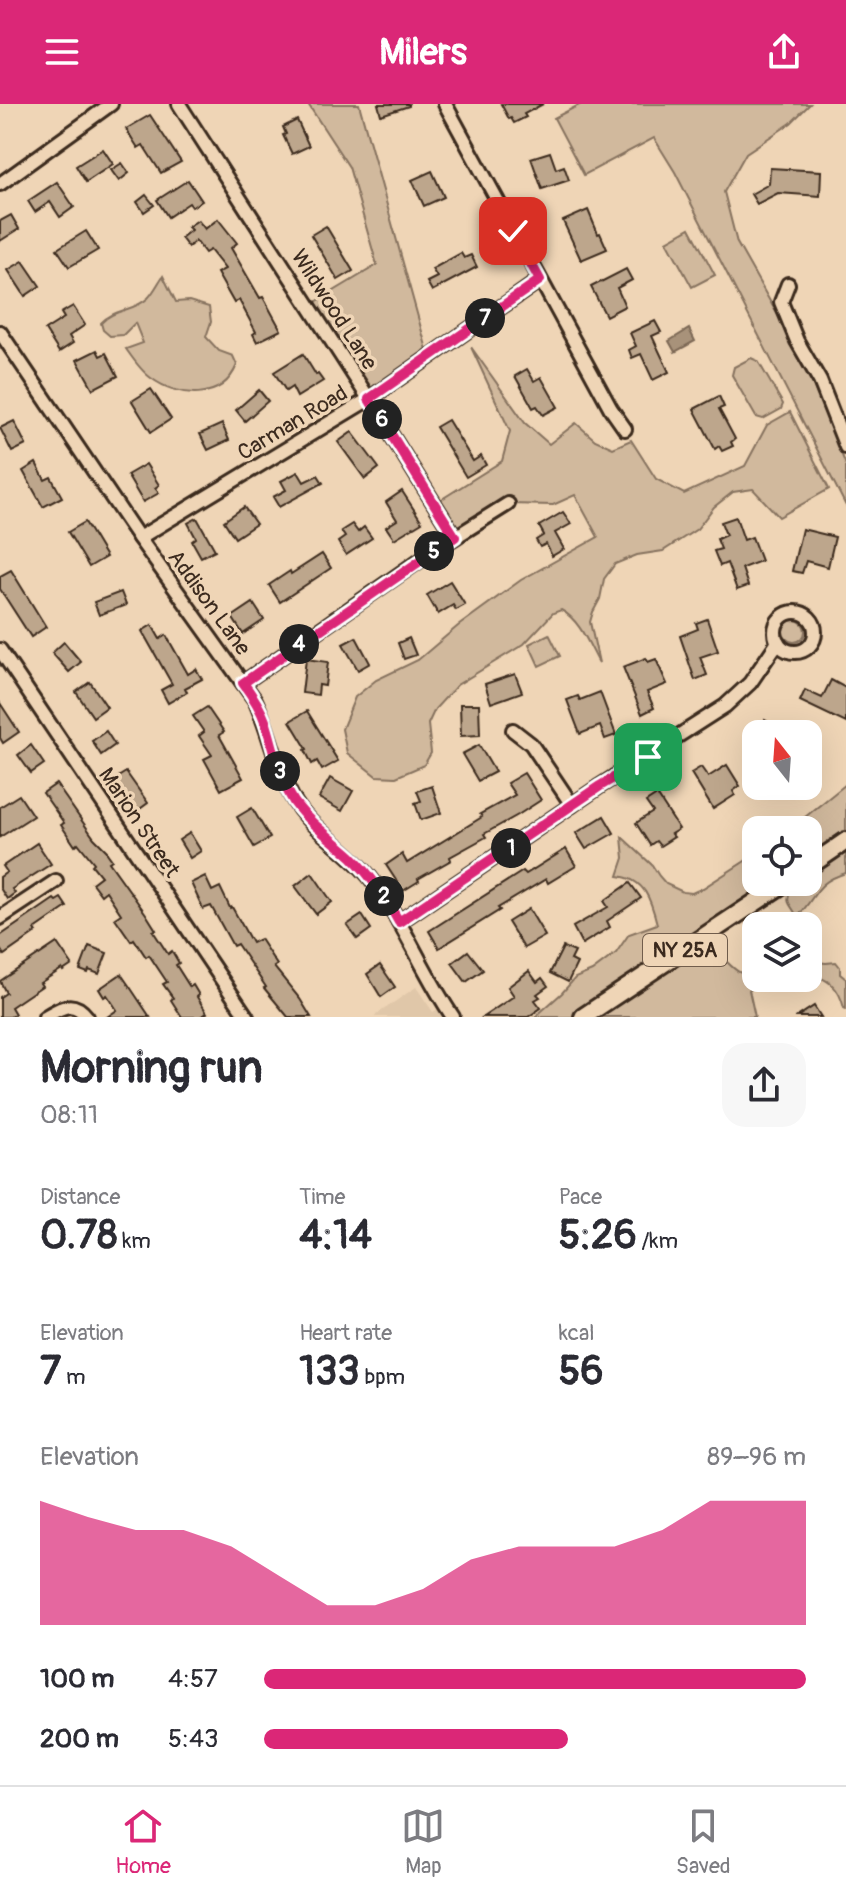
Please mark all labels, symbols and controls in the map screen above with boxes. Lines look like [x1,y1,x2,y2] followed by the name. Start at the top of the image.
[40,30,84,74] icon: menu
[379,30,467,75] text: Milers
[762,30,806,74] icon: share
[479,197,547,265] pin
[491,209,535,253] icon: check
[285,244,384,375] street label: Wildwood Lane
[465,298,505,338] pin: 7
[479,304,491,332] text: 7
[232,379,353,467] street label: Carman Road
[362,399,402,439] pin: 6
[376,405,388,433] text: 6
[414,531,454,571] pin: 5
[428,537,440,565] text: 5
[162,544,257,661] street label: Addison Lane
[279,624,319,664] pin: 4
[293,630,305,658] text: 4
[742,720,822,800] north arrow
[742,720,822,992] map controls
[614,723,682,791] pin
[626,735,670,779] icon: arrive
[260,751,300,791] pin: 3
[274,757,286,785] text: 3
[92,762,186,883] street label: Marion Street
[742,816,822,896] button: locate
[491,828,531,868] pin: 1
[507,834,515,862] text: 1
[364,876,404,916] pin: 2
[378,882,390,910] text: 2
[742,912,822,992] button: layers
[643,934,727,966] road number: NY 25A
[40,1041,263,1096] text: Morning run
[722,1043,806,1127] button: share
[40,1099,98,1131] text: 08:11
[40,1183,120,1211] text: Distance
[299,1183,345,1211] text: Time
[559,1183,602,1211] text: Pace
[40,1211,117,1260] text: 0.78
[299,1211,372,1260] text: 4:14
[559,1211,637,1260] text: 5:26
[117,1227,151,1255] text: km
[637,1227,678,1255] text: /km
[40,1319,124,1347] text: Elevation
[299,1319,392,1347] text: Heart rate
[559,1319,594,1347] text: kcal
[40,1347,61,1396] text: 7
[299,1347,360,1396] text: 133
[559,1347,604,1396] text: 56
[61,1363,85,1391] text: m
[360,1363,405,1391] text: bpm
[40,1441,139,1473] text: Elevation
[707,1441,806,1473] text: 89–96 m
[40,1663,114,1695] text: 100 m
[168,1663,218,1695] text: 4:57
[40,1723,119,1755] text: 200 m
[168,1723,219,1755] text: 5:43
[115,1804,171,1880] tab: Home
[401,1804,445,1880] tab: Map
[676,1804,731,1880] tab: Saved

